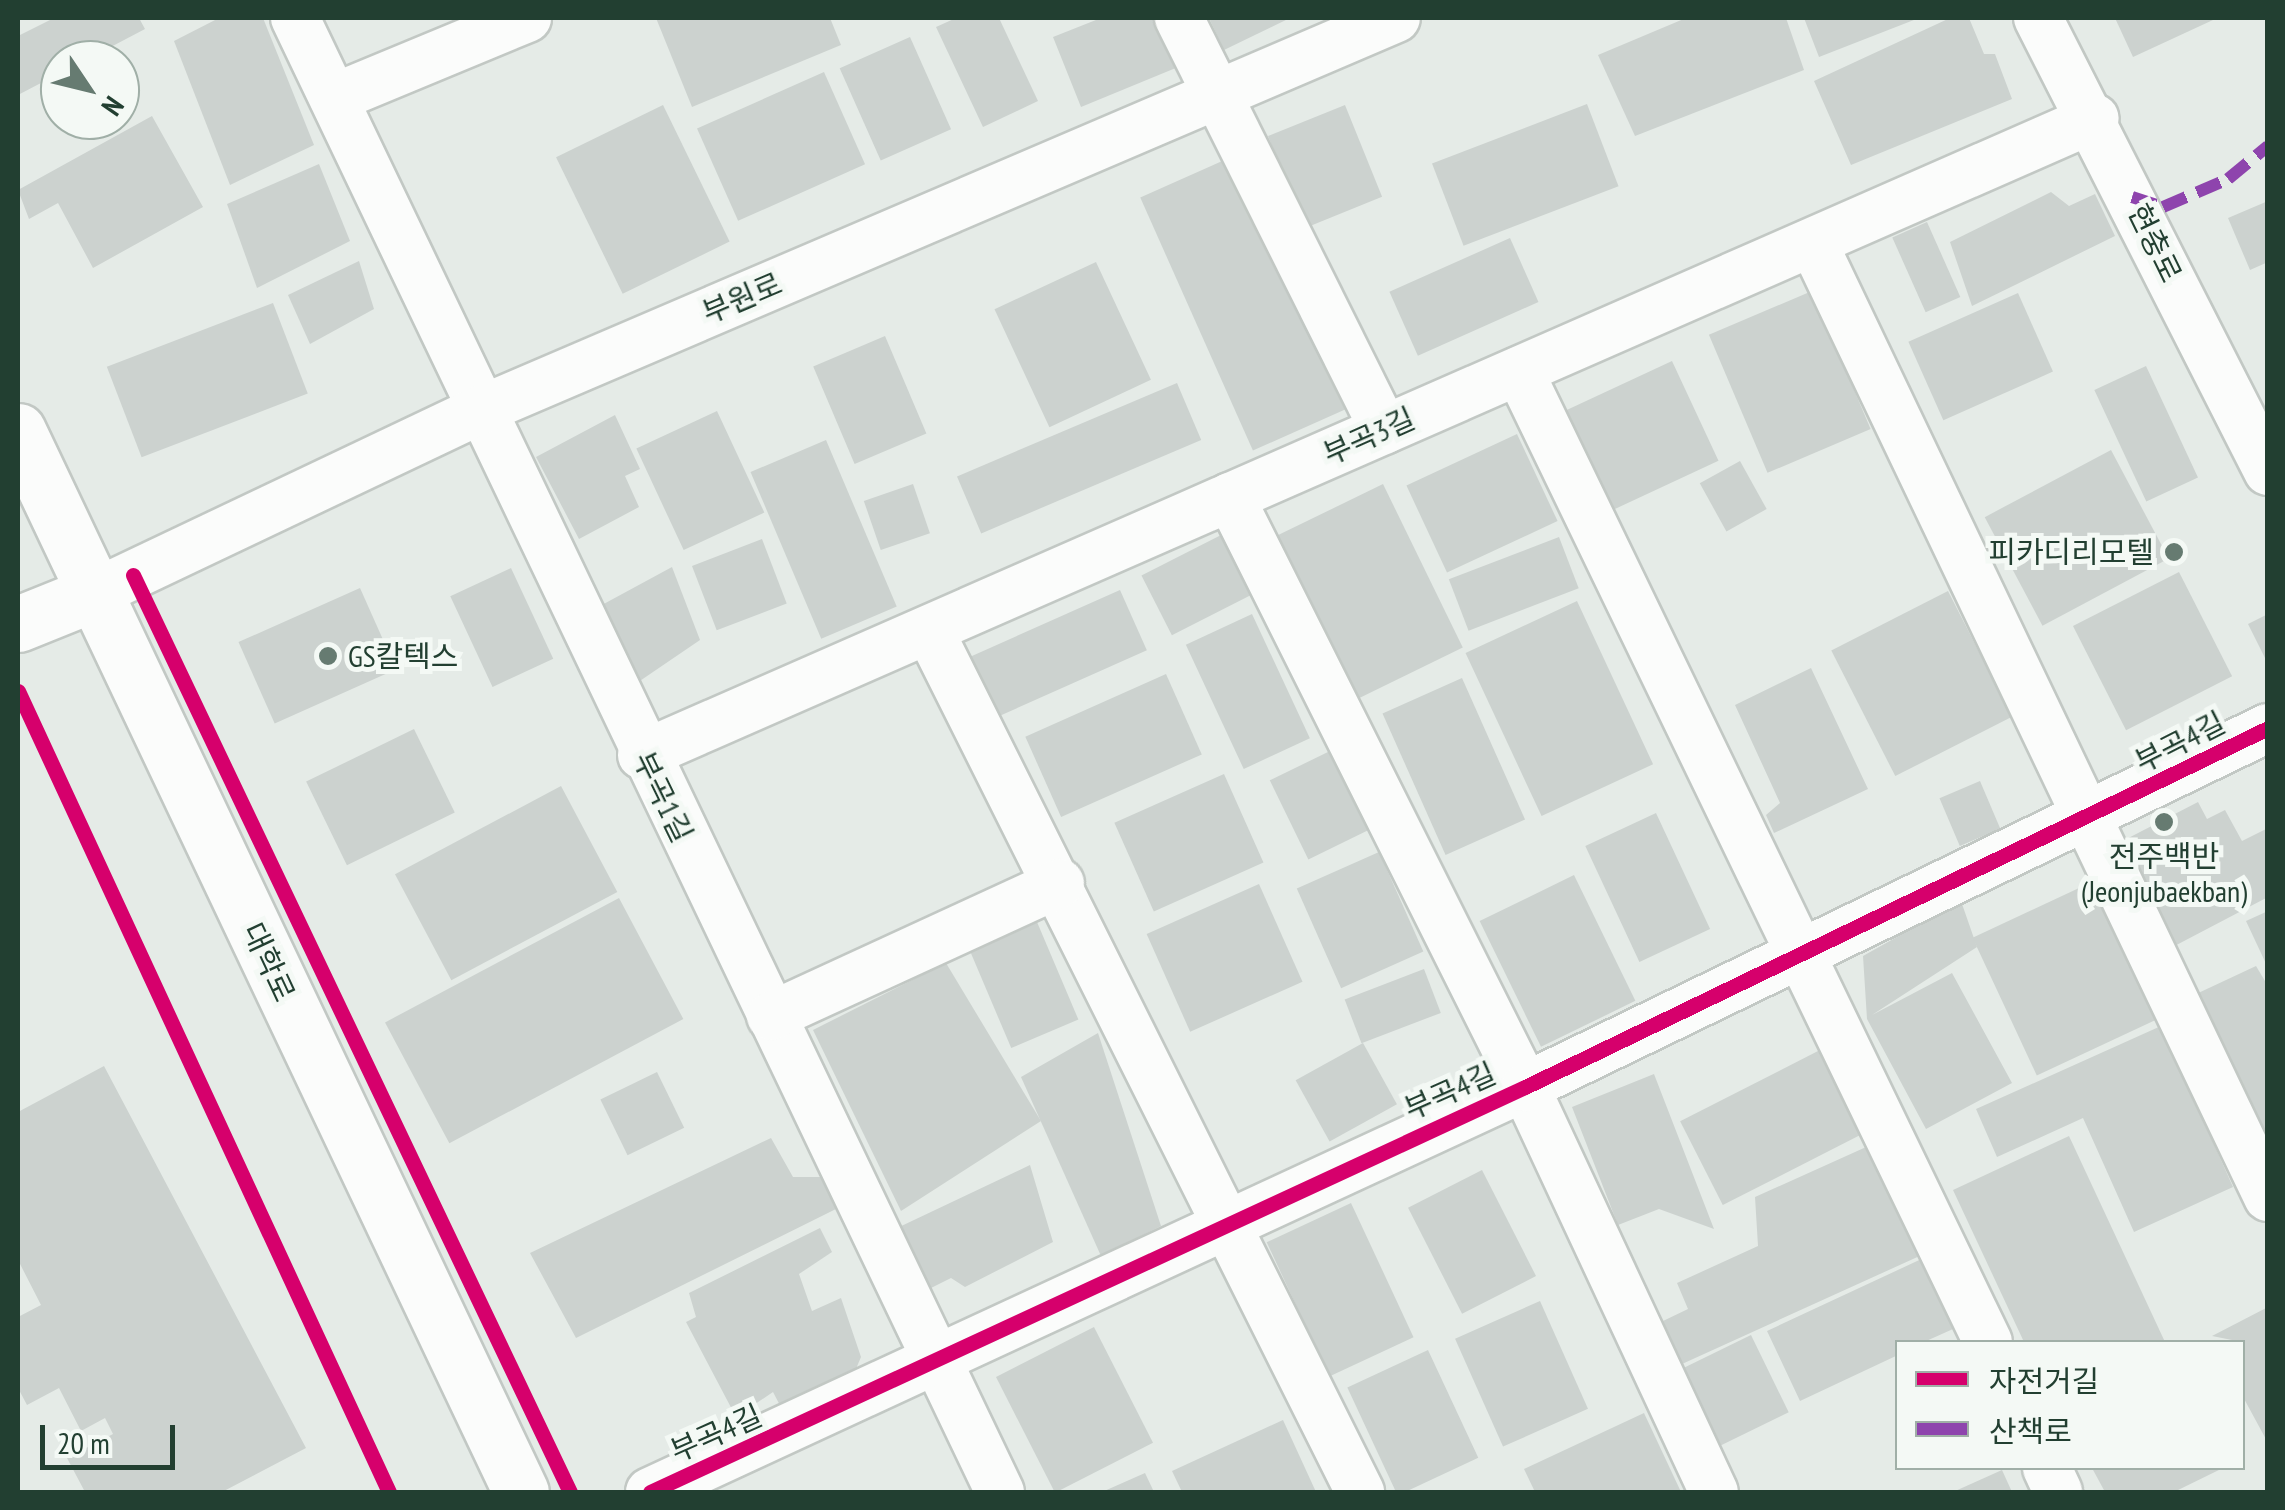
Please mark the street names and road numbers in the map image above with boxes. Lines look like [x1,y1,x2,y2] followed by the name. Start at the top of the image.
[2121,198,2189,288] street label: 현충로
[697,265,787,331] street label: 부원로
[1318,400,1420,472] street label: 부곡3길
[2129,704,2231,780] street label: 부곡4길
[626,746,700,848] street label: 부곡1길
[235,917,303,1007] street label: 대학로
[1399,1055,1501,1127] street label: 부곡4길
[665,1397,767,1469] street label: 부곡4길

